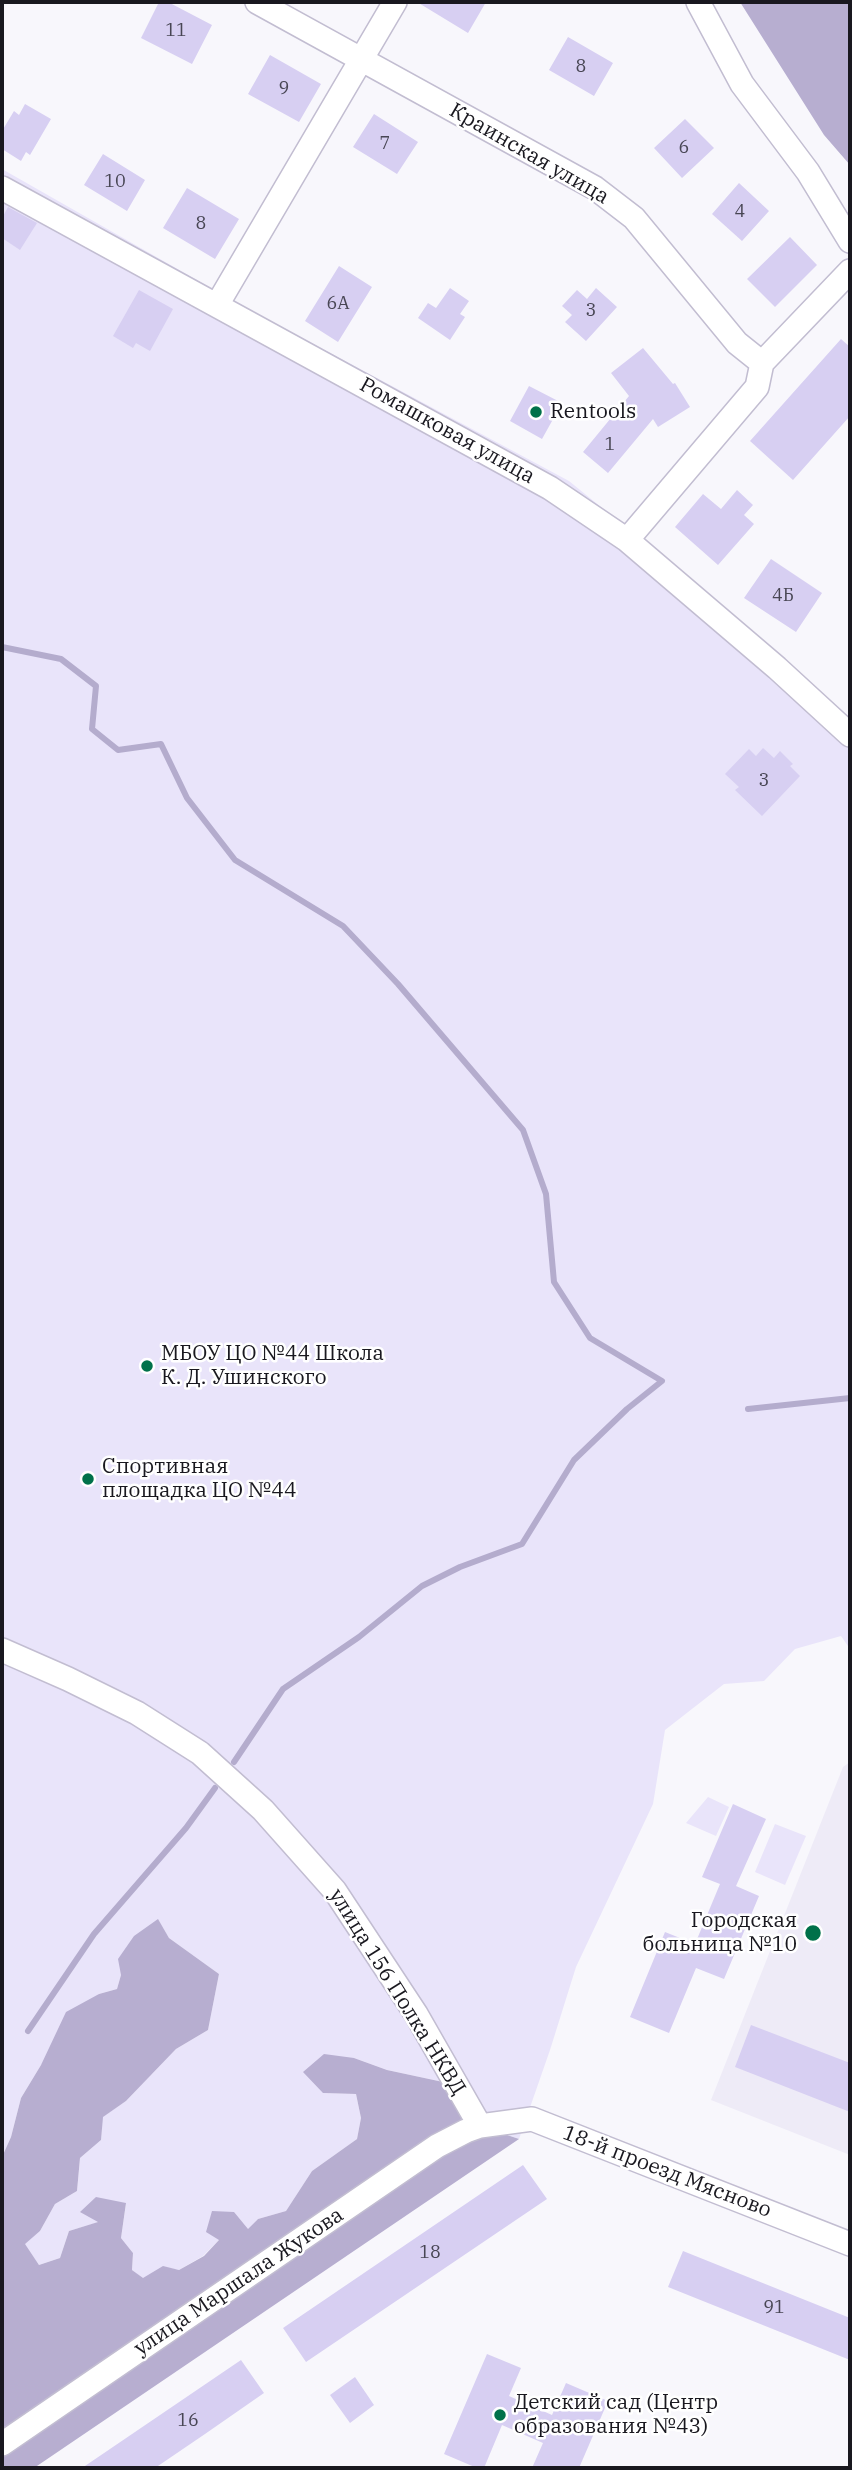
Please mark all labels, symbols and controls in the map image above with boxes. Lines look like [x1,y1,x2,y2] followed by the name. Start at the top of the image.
[165,20,187,42] house number: 11
[576,56,586,78] house number: 8
[279,78,289,100] house number: 9
[445,98,613,210] street label: Краинская улица
[380,133,390,155] house number: 7
[679,137,689,159] house number: 6
[104,171,126,193] house number: 10
[735,201,745,223] house number: 4
[196,213,206,235] house number: 8
[326,293,350,315] house number: 6А
[586,300,596,322] house number: 3
[355,372,539,490] street label: Ромашковая улица
[550,399,636,425] place label: Rentools
[528,404,544,420] marker: Rentools
[605,434,615,456] house number: 1
[772,585,794,607] house number: 4Б
[759,770,769,792] house number: 3
[161,1341,384,1391] place label: МБОУ ЦО №44 Школа К. Д. Ушинского
[139,1358,155,1374] marker: МБОУ ЦО №44 Школа К. Д. Ушинского
[102,1454,297,1504] place label: Спортивная площадка ЦО №44
[80,1471,96,1487] marker: Спортивная площадка ЦО №44
[323,1884,471,2100] street label: улица 156 Полка НКВД
[643,1908,797,1958] place label: Городская больница №10
[803,1923,823,1943] marker: Городская больница №10
[559,2121,775,2223] street label: 18-й проезд Мясново
[130,2203,348,2361] street label: улица Маршала Жукова
[419,2242,441,2264] house number: 18
[763,2297,785,2319] house number: 91
[514,2390,718,2440] place label: Детский сад (Центр образования №43)
[492,2407,508,2423] marker: Детский сад (Центр образования №43)
[177,2410,199,2432] house number: 16

